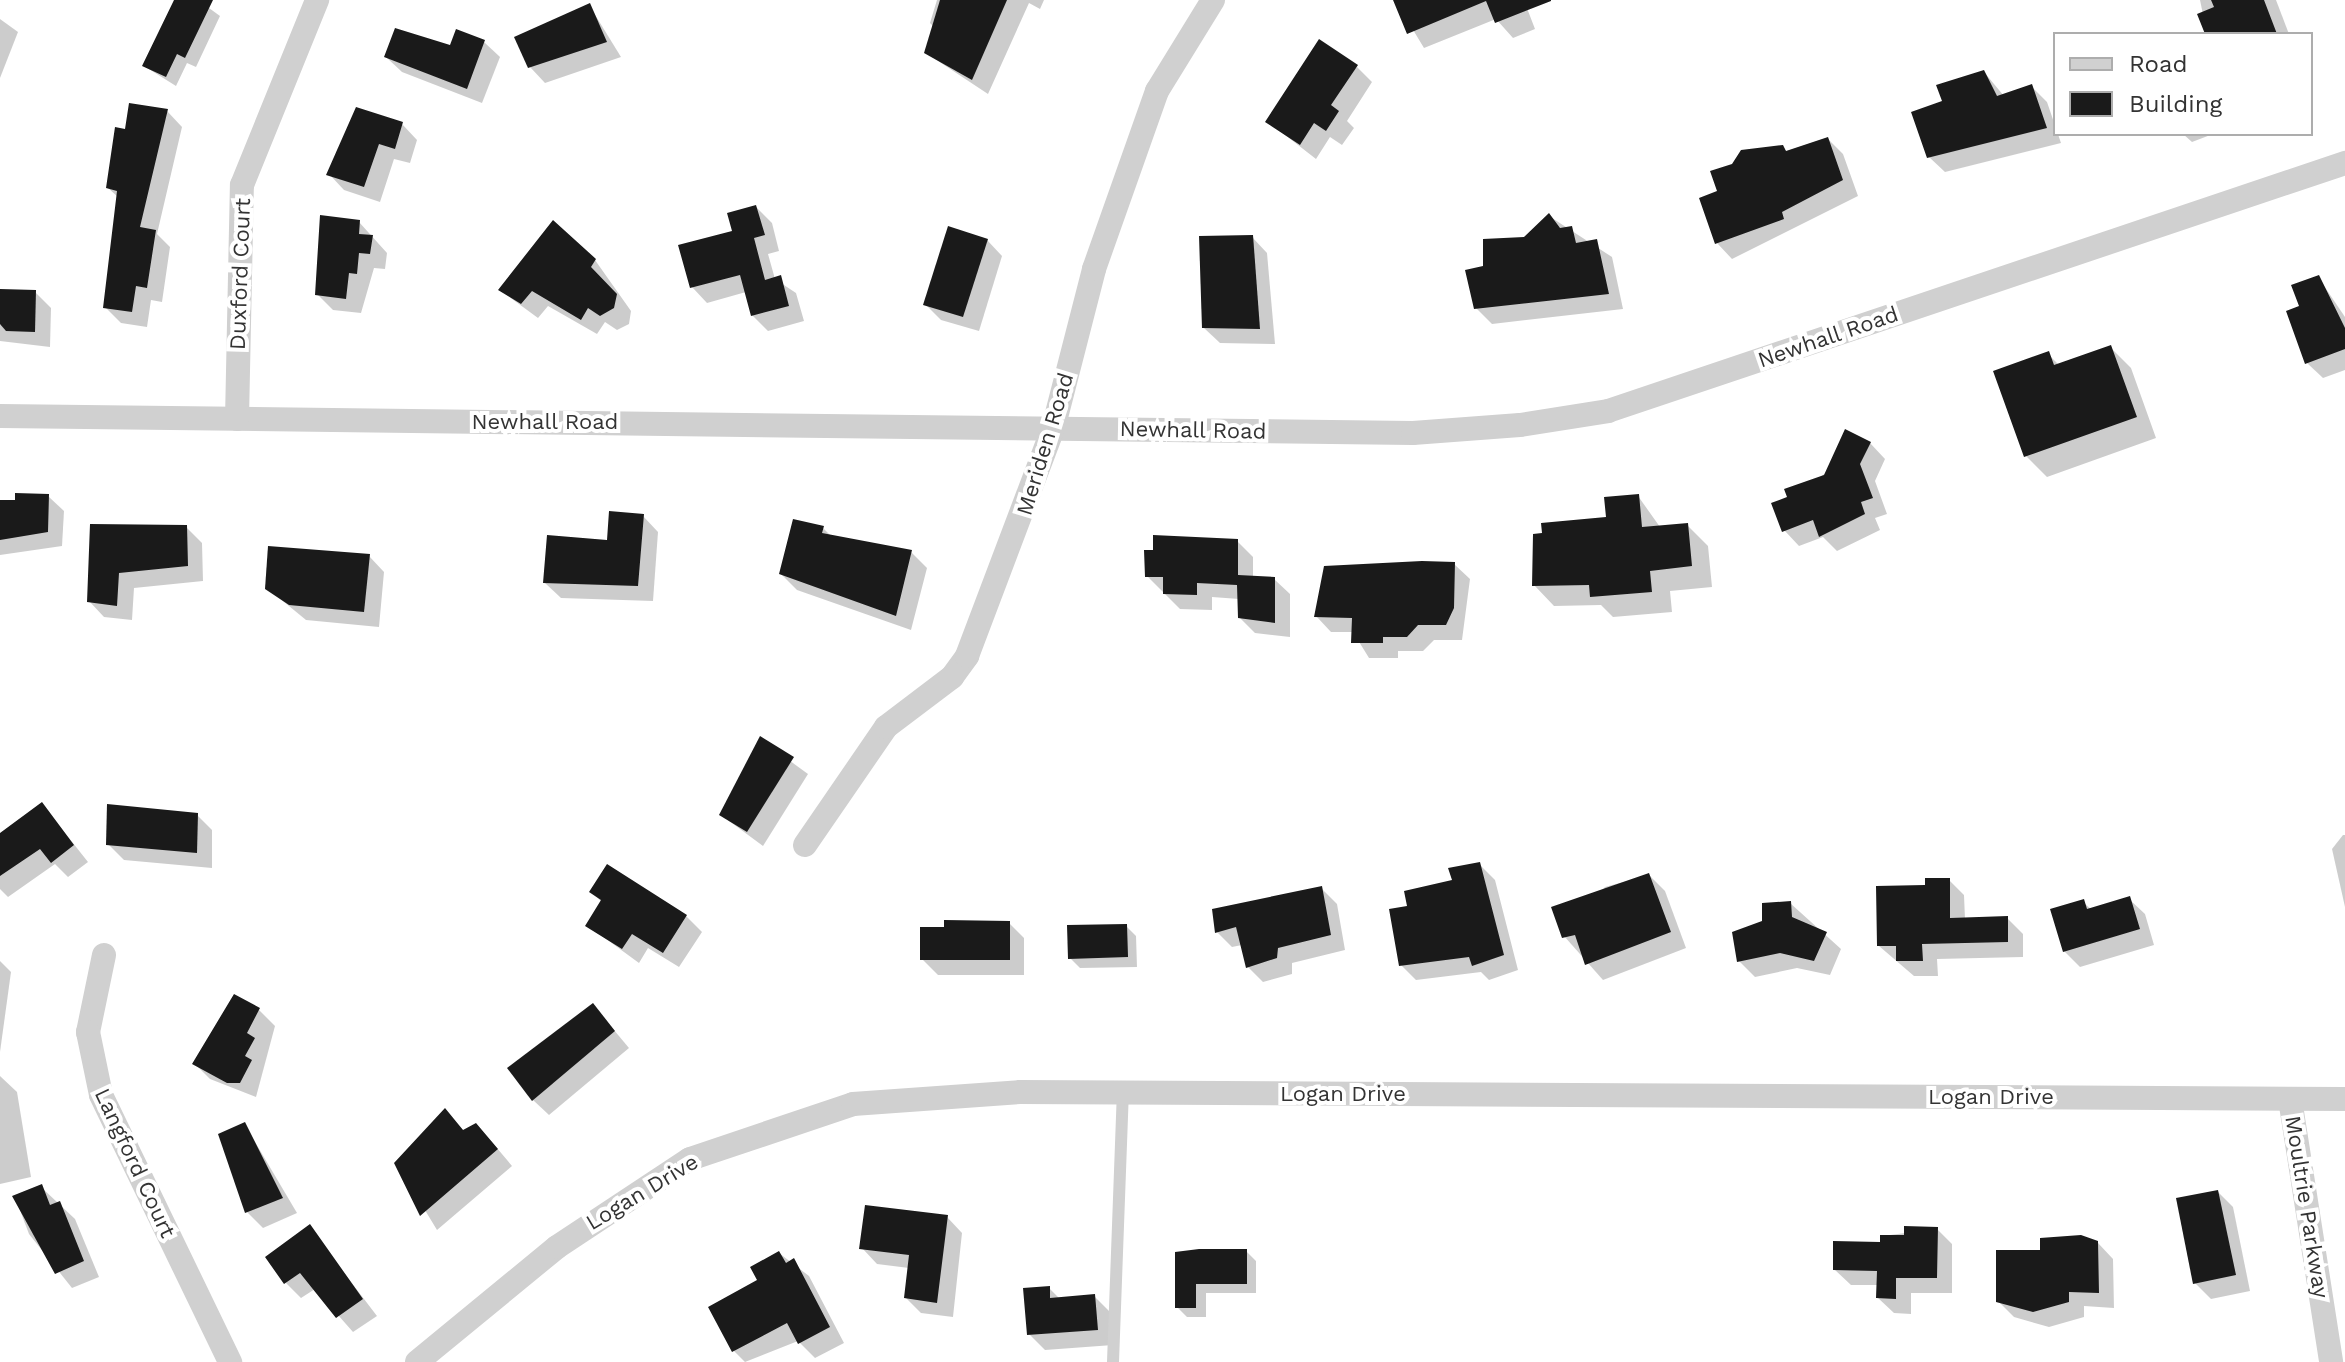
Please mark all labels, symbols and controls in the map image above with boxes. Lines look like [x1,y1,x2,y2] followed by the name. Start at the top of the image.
[2053,32,2313,136] legend
[2129,50,2188,78] text: Road
[2129,90,2222,118] text: Building
[224,198,256,350] street label: Duxford Court
[1754,301,1902,373] street label: Newhall Road
[1011,370,1079,518] street label: Meriden Road
[471,409,619,435] street label: Newhall Road
[1119,416,1267,444] street label: Newhall Road
[1280,1081,1406,1107] street label: Logan Drive
[89,1084,181,1242] street label: Langford Court
[1928,1084,2054,1110] street label: Logan Drive
[2280,1114,2334,1300] street label: Moultrie Parkway
[581,1148,703,1236] street label: Logan Drive

